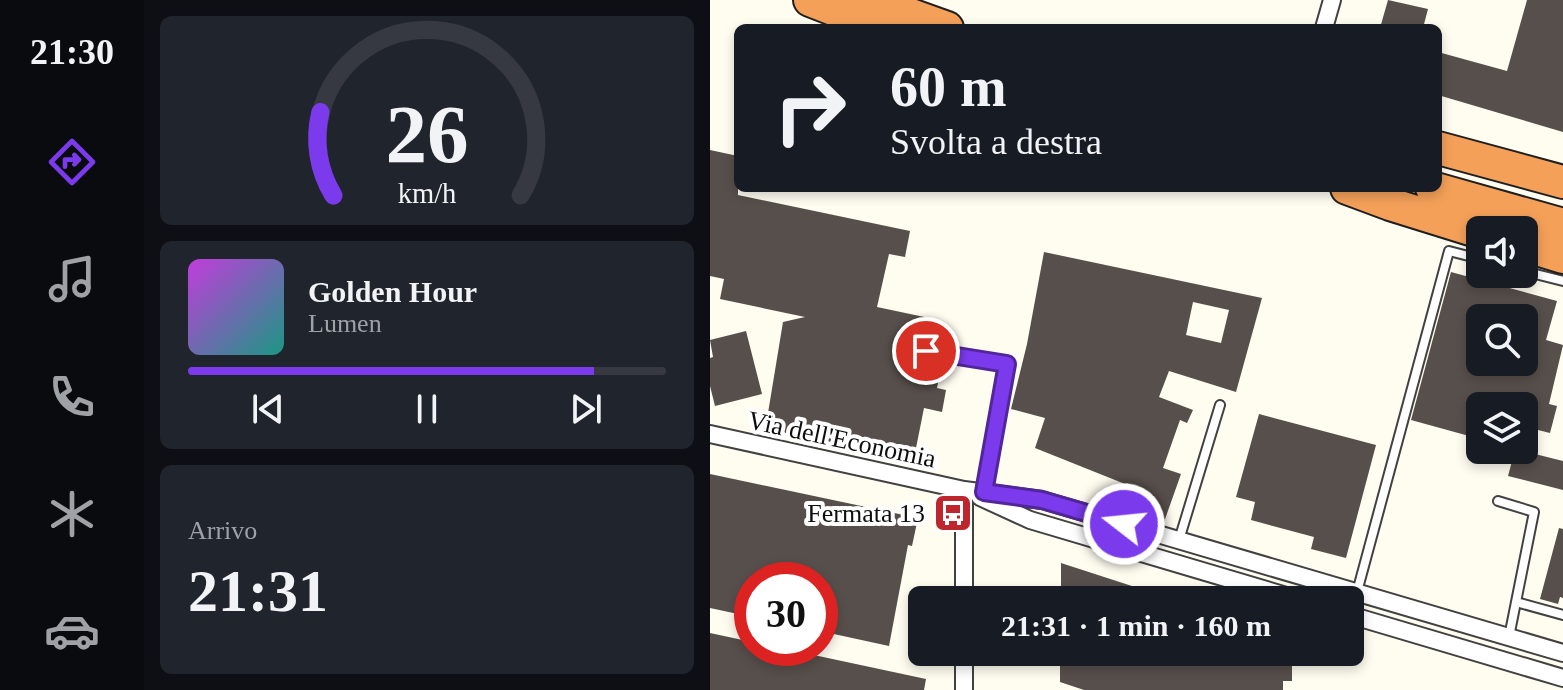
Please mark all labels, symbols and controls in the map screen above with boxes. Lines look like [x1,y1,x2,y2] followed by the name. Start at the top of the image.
[30,32,114,72] text: 21:30
[758,56,862,160] icon: right
[890,56,1007,118] text: 60 m
[385,88,469,180] text: 26
[890,122,1102,162] text: Svolta a destra
[44,134,100,190] icon: directions
[398,179,456,210] text: km/h
[1466,216,1538,464] map controls
[1466,216,1538,288] button: sound
[44,251,100,307] icon: music
[308,275,477,308] text: Golden Hour
[1466,304,1538,376] button: search
[308,309,382,338] text: Lumen
[892,317,960,385] pin
[904,329,948,373] icon: arrive
[44,369,100,425] icon: phone
[246,387,290,431] icon: previous
[405,387,449,431] icon: pause
[564,387,608,431] icon: next
[1466,392,1538,464] button: layers
[745,405,939,474] street label: Via dell'Economia
[1082,482,1166,566] position arrow
[44,486,100,542] icon: climate
[932,492,974,534] bus stop icon: Fermata 13
[807,499,925,528] place label: Fermata 13
[188,516,257,545] text: Arrivo
[188,558,328,624] text: 21:31
[734,562,838,666] speed limit sign: 30
[44,603,100,659] icon: car
[1001,609,1271,642] text: 21:31 · 1 min · 160 m

